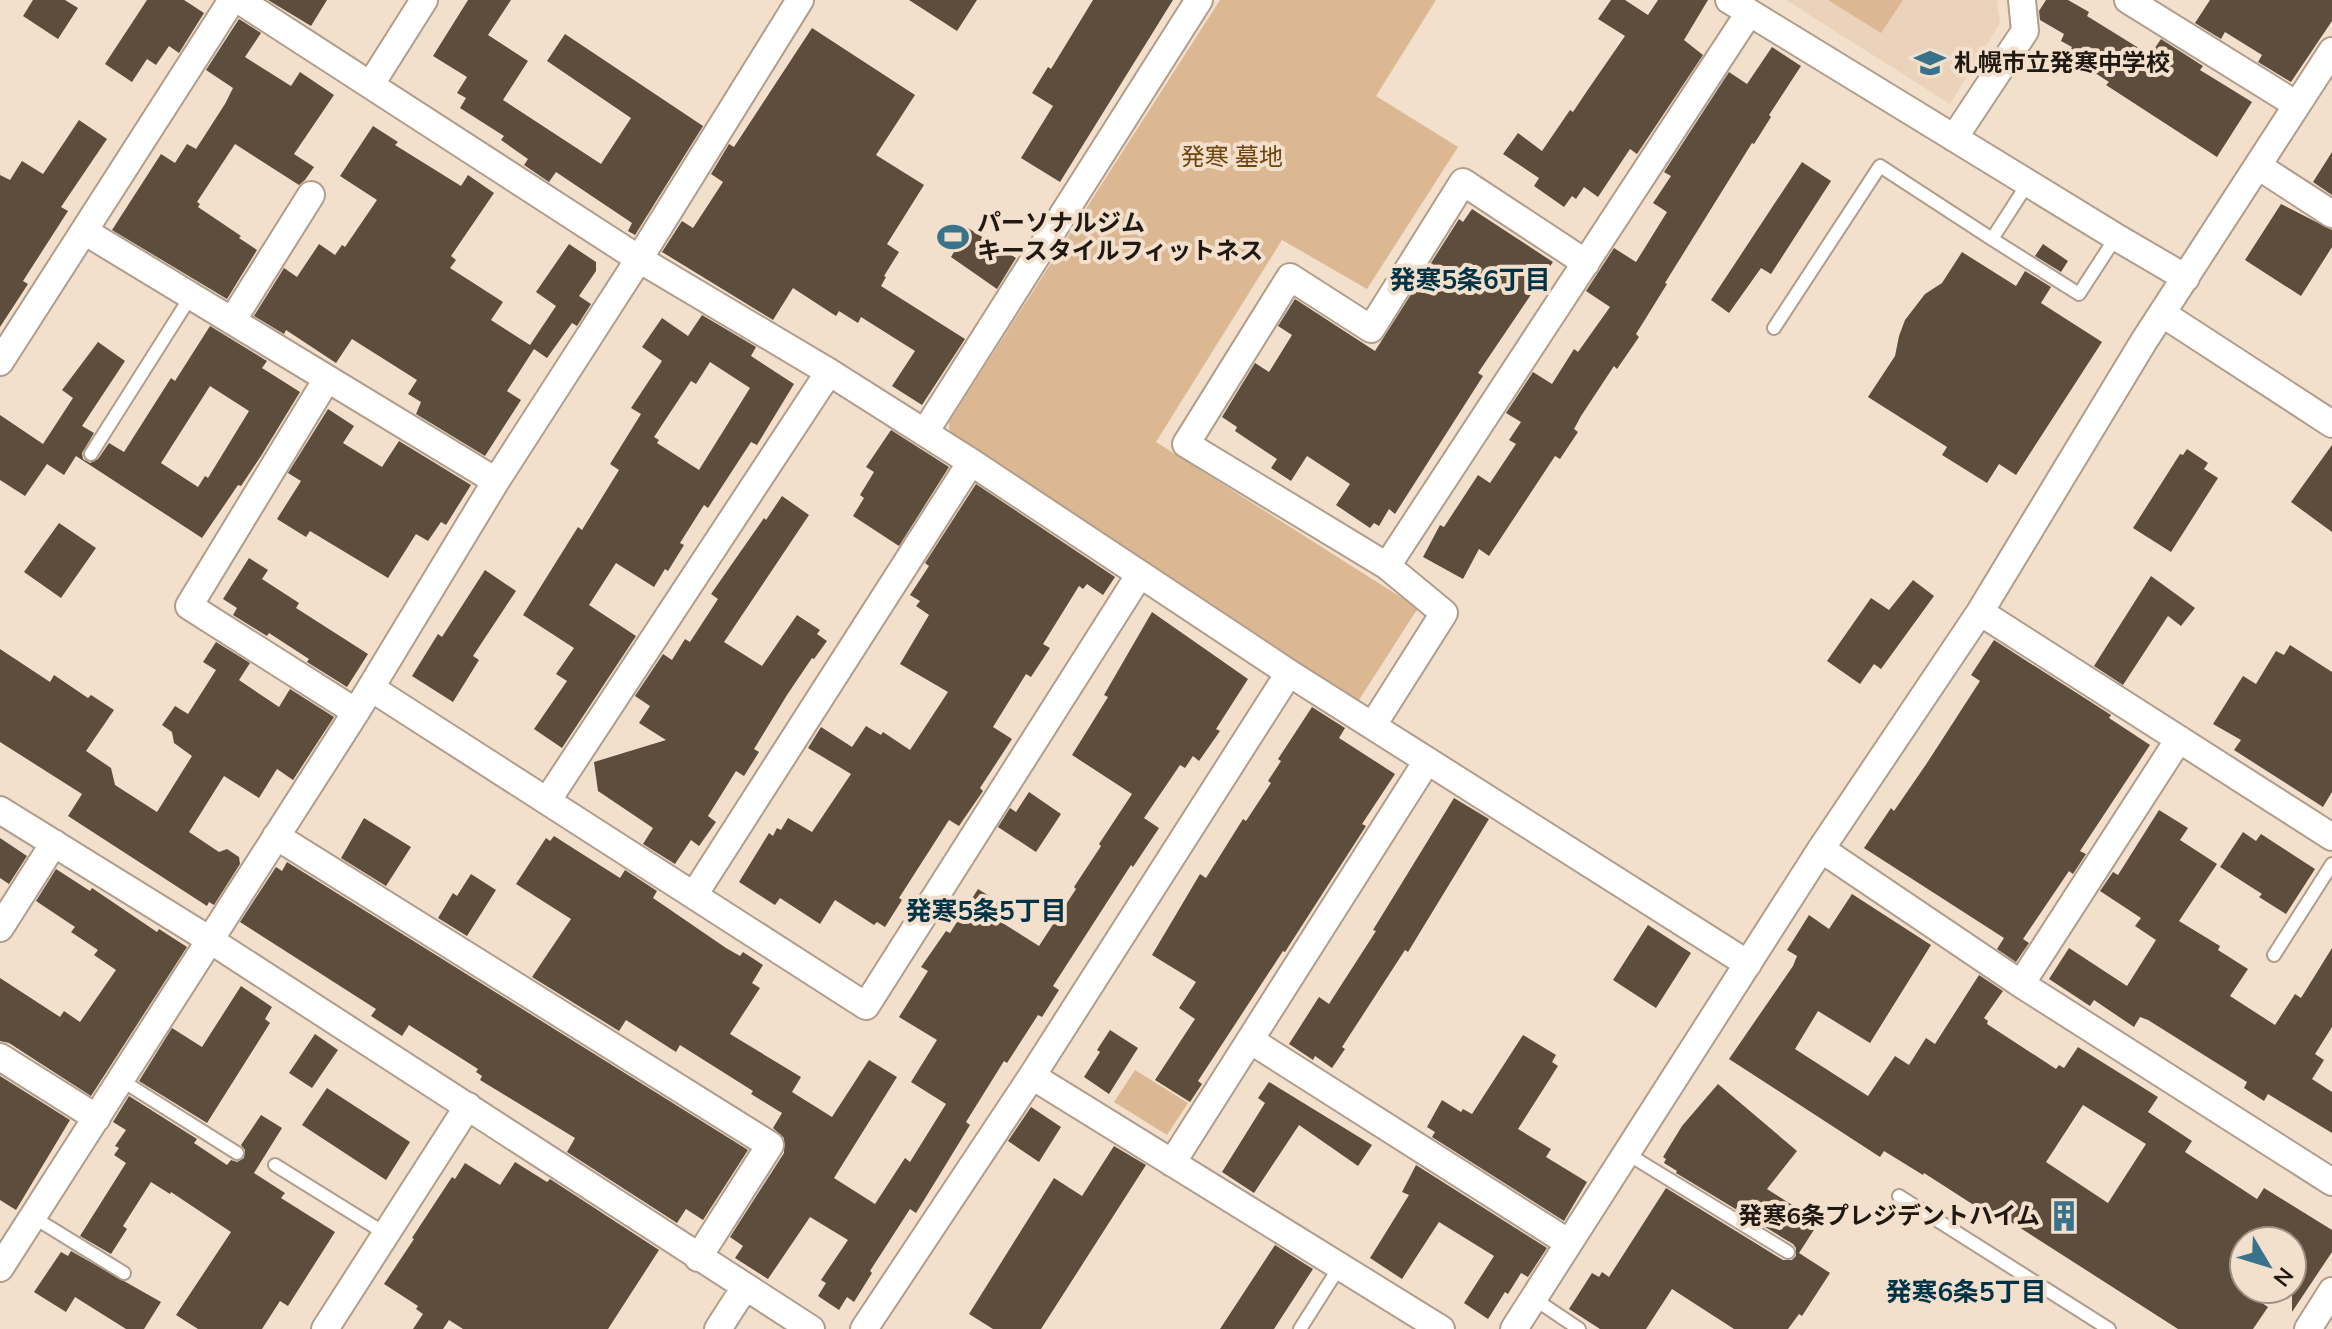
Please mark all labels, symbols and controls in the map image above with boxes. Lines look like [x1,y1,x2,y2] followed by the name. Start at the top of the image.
[1913,46,1947,80] school or university icon: 札幌市立発寒中学校
[1954,47,2170,77] place label: 札幌市立発寒中学校
[1181,141,1283,171] park label: 発寒 墓地
[977,207,1263,265] place label: パーソナルジム キースタイルフィットネス
[936,220,970,254] sports icon: パーソナルジム キースタイルフィットネス
[1389,263,1551,296] district label: 発寒5条6丁目
[905,894,1067,927] district label: 発寒5条5丁目
[2047,1199,2081,1233] building icon: 発寒6条プレジデントハイム
[1739,1200,2040,1230] place label: 発寒6条プレジデントハイム
[2228,1225,2308,1305] north arrow
[2268,1262,2300,1292] text: N
[1885,1275,2047,1308] district label: 発寒6条5丁目

